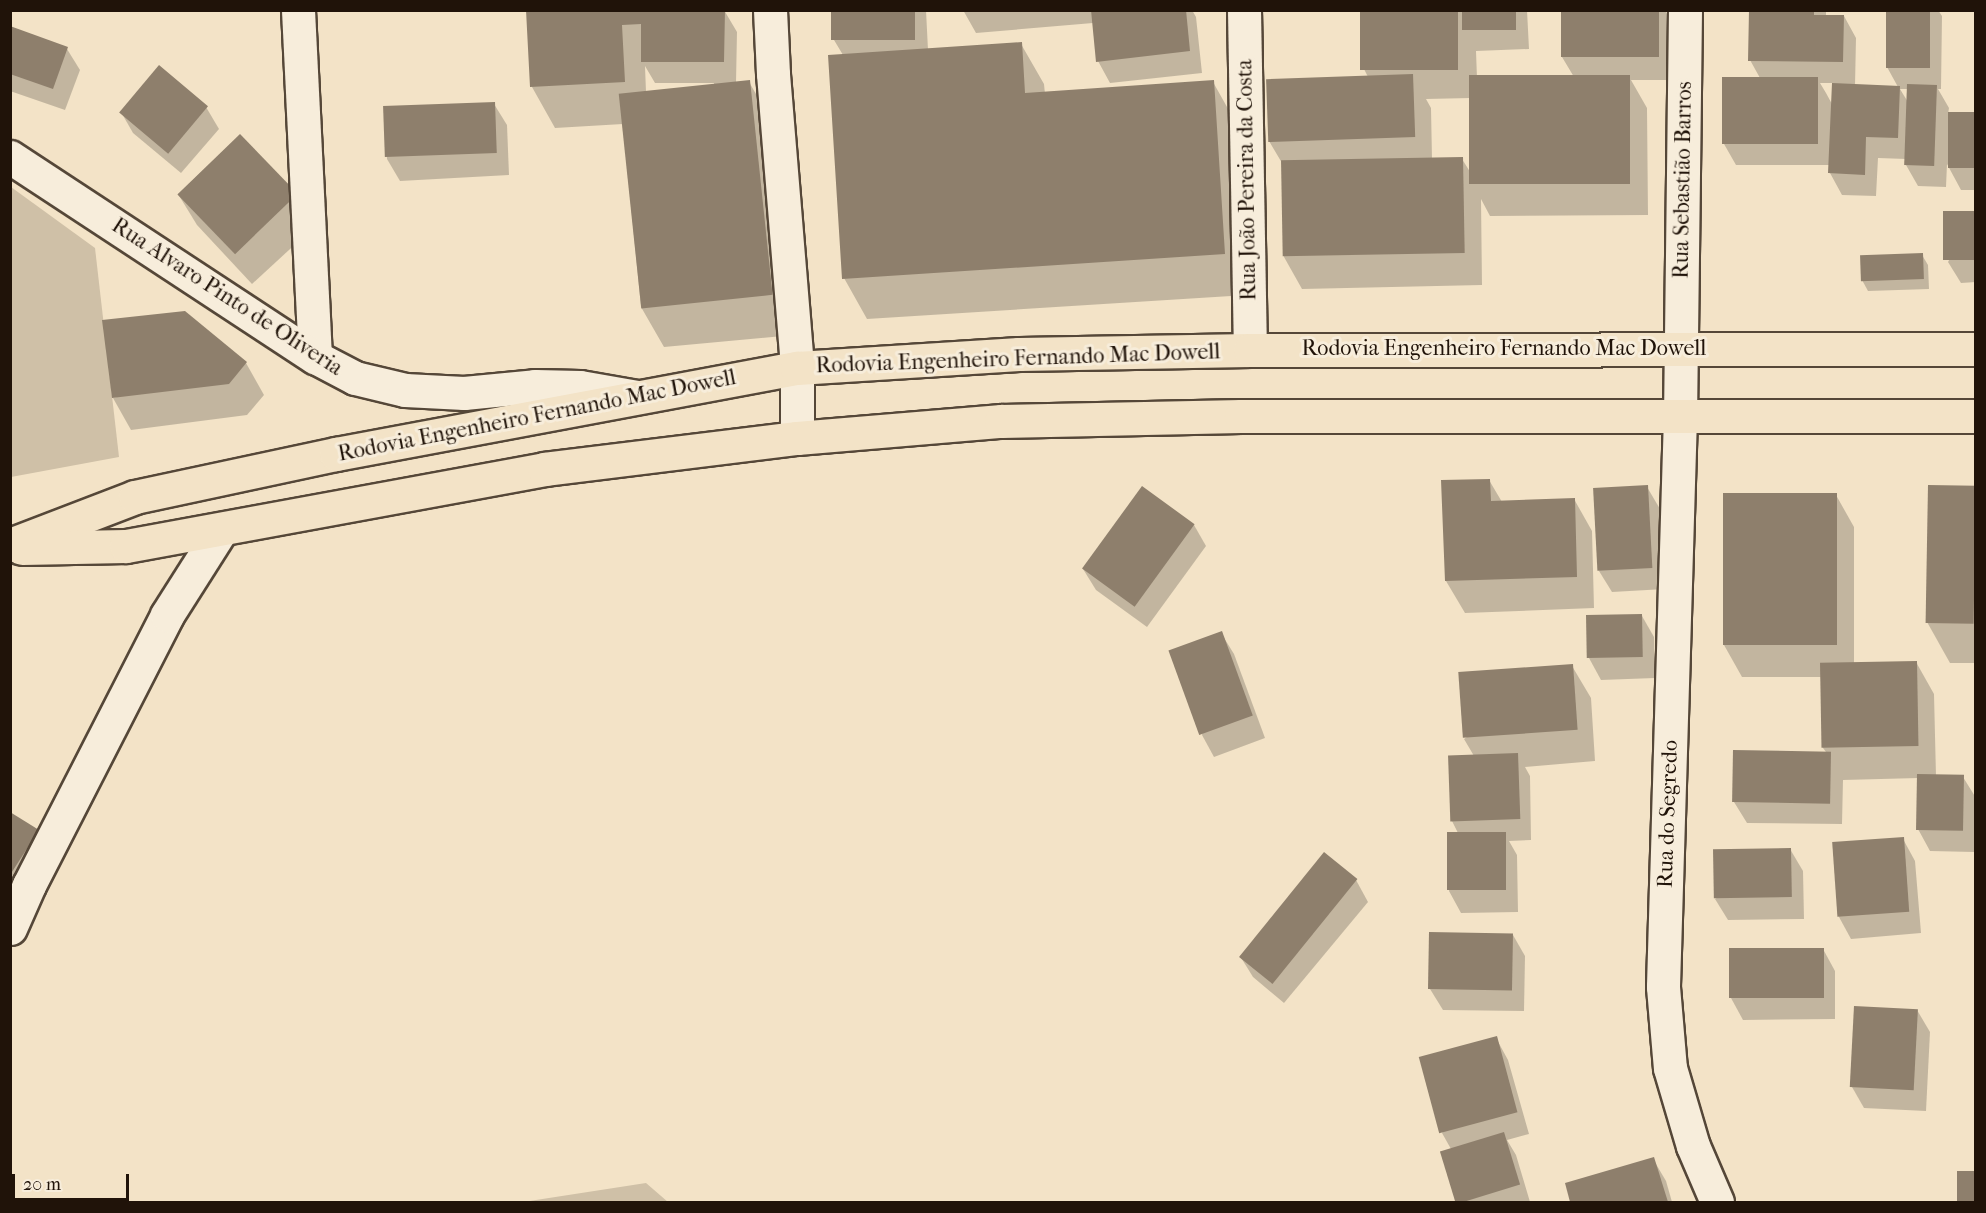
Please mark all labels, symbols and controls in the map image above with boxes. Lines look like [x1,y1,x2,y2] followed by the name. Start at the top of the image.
[1232,59,1262,301] street label: Rua João Pereira da Costa
[1668,81,1698,279] street label: Rua Sebastião Barros
[107,212,347,382] street label: Rua Alvaro Pinto de Oliveria
[1302,336,1706,362] street label: Rodovia Engenheiro Fernando Mac Dowell
[815,339,1221,379] street label: Rodovia Engenheiro Fernando Mac Dowell
[336,364,738,468] street label: Rodovia Engenheiro Fernando Mac Dowell
[1652,739,1684,889] street label: Rua do Segredo
[15,1162,132,1200] scale bar
[23,1174,61,1195] text: 20 m

